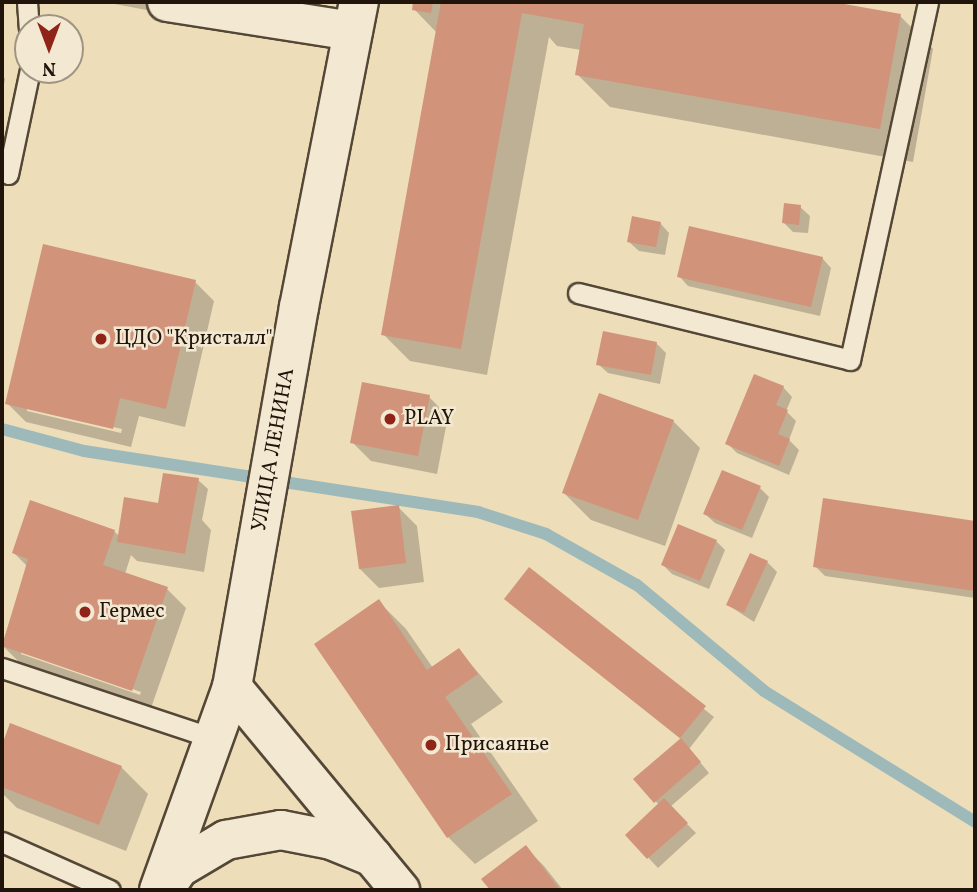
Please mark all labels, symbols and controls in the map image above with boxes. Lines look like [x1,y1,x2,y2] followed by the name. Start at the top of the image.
[14,14,84,84] north arrow
[42,55,56,81] text: N
[115,326,273,352] place label: ЦДО "Кристалл"
[93,331,109,347] marker: ЦДО "Кристалл"
[247,366,301,534] street label: УЛИЦА ЛЕНИНА
[404,406,454,432] place label: PLAY
[382,411,398,427] marker: PLAY
[99,599,165,625] place label: Гермес
[77,604,93,620] marker: Гермес
[445,732,549,758] place label: Присаянье
[423,737,439,753] marker: Присаянье

